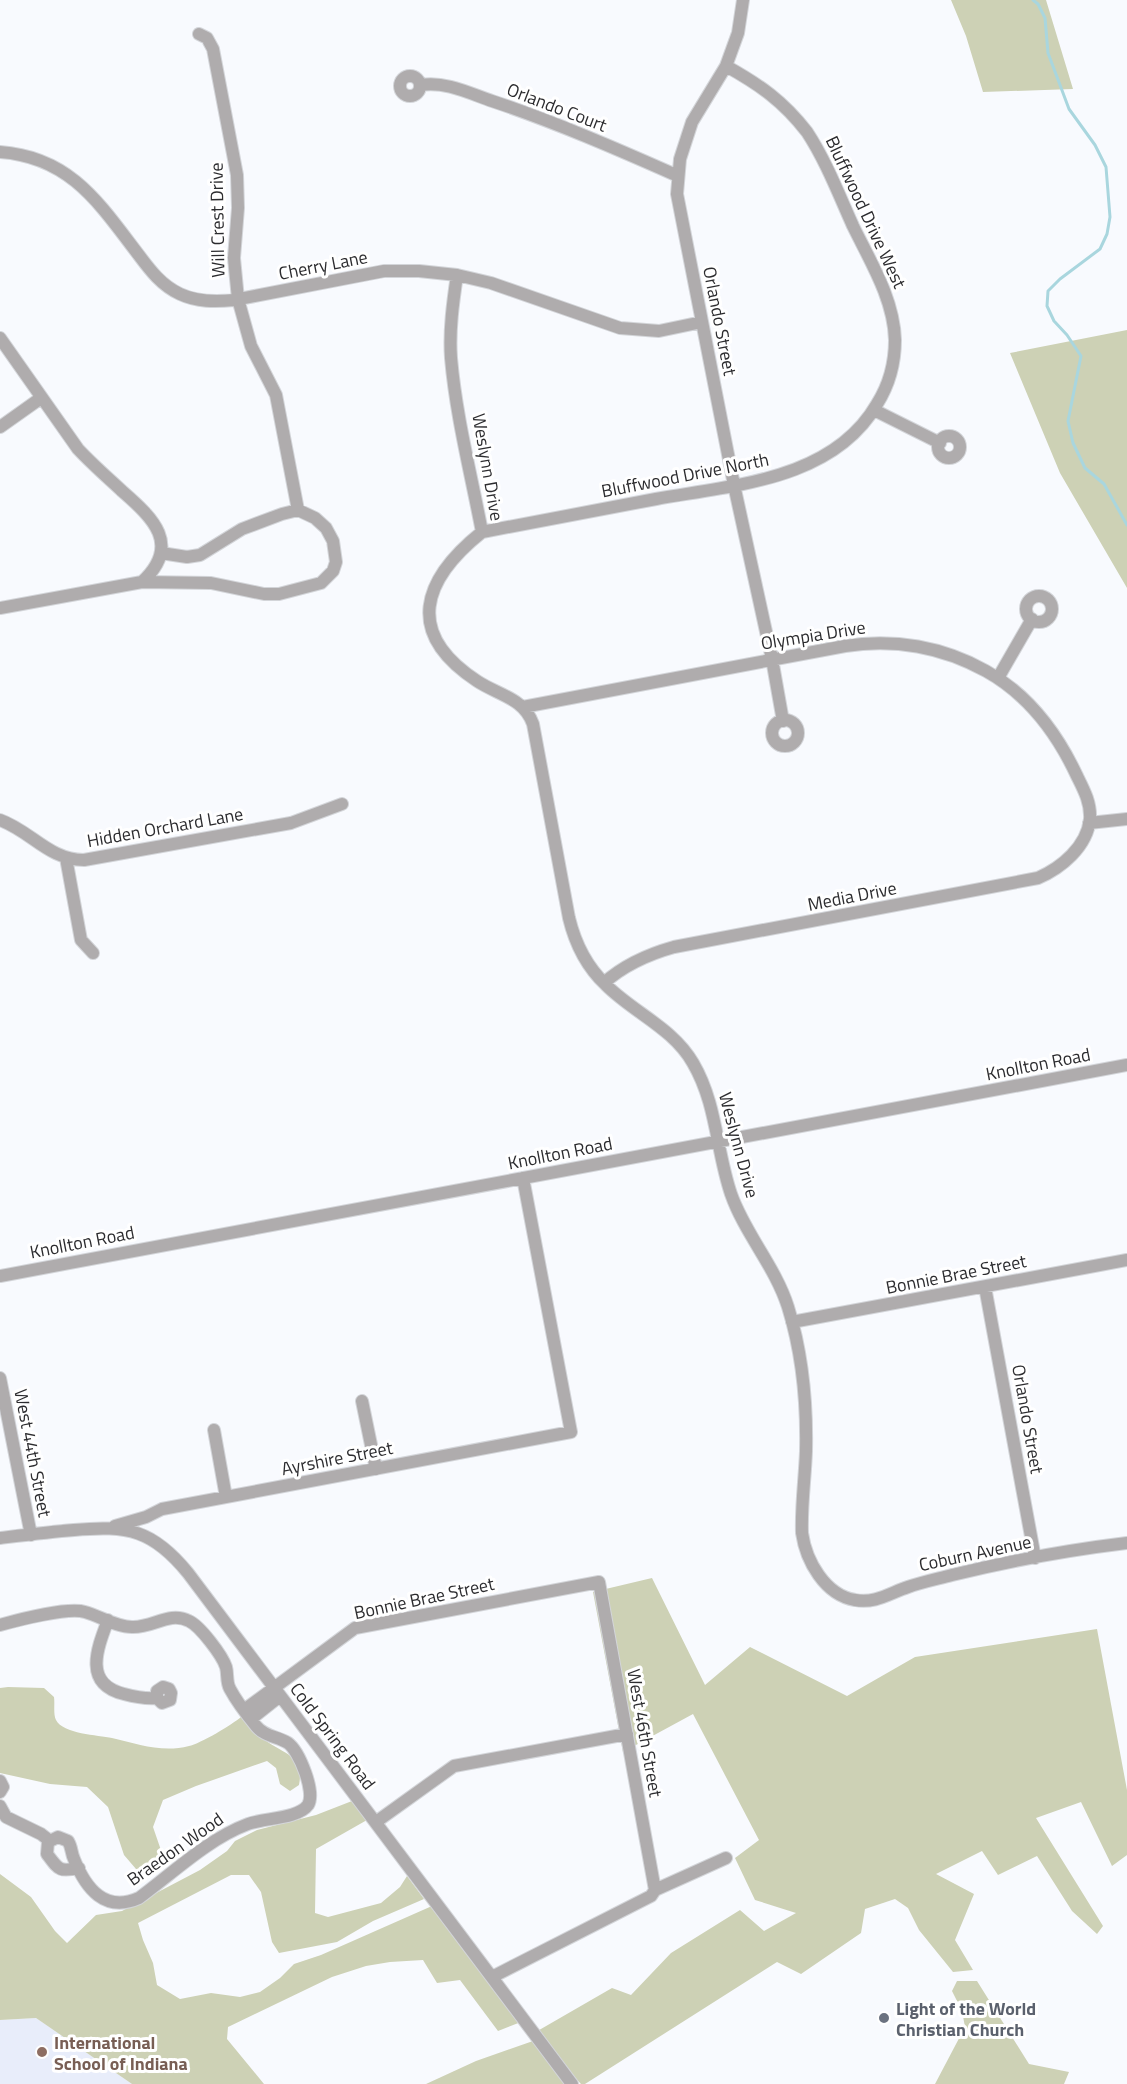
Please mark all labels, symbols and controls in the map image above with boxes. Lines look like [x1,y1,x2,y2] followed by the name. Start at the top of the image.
[503,76,612,139] street label: Orlando Court
[819,131,913,293] street label: Bluffwood Drive West
[202,162,232,278] street label: Will Crest Drive
[276,243,370,287] street label: Cherry Lane
[696,264,744,378] street label: Orlando Street
[465,411,511,523] street label: Weslynn Drive
[599,446,771,504] street label: Bluffwood Drive North
[759,613,867,657] street label: Olympia Drive
[85,800,245,854] street label: Hidden Orchard Lane
[805,874,899,918] street label: Media Drive
[983,1041,1093,1087] street label: Knollton Road
[712,1089,766,1201] street label: Weslynn Drive
[505,1130,615,1176] street label: Knollton Road
[27,1219,137,1265] street label: Knollton Road
[883,1247,1029,1301] street label: Bonnie Brae Street
[1005,1362,1051,1476] street label: Orlando Street
[7,1387,59,1520] street label: West 44th Street
[279,1434,396,1482] street label: Ayrshire Street
[916,1528,1034,1578] street label: Coburn Avenue
[351,1570,497,1626] street label: Bonnie Brae Street
[620,1667,670,1800] street label: West 46th Street
[284,1677,382,1795] street label: Cold Spring Road
[121,1806,229,1892] street label: Braedon Wood
[896,1995,1036,2043] place label: Light of the World Christian Church
[877,2011,891,2025] marker: Light of the World Christian Church
[54,2029,188,2077] place label: International School of Indiana
[35,2045,49,2059] marker: International School of Indiana

